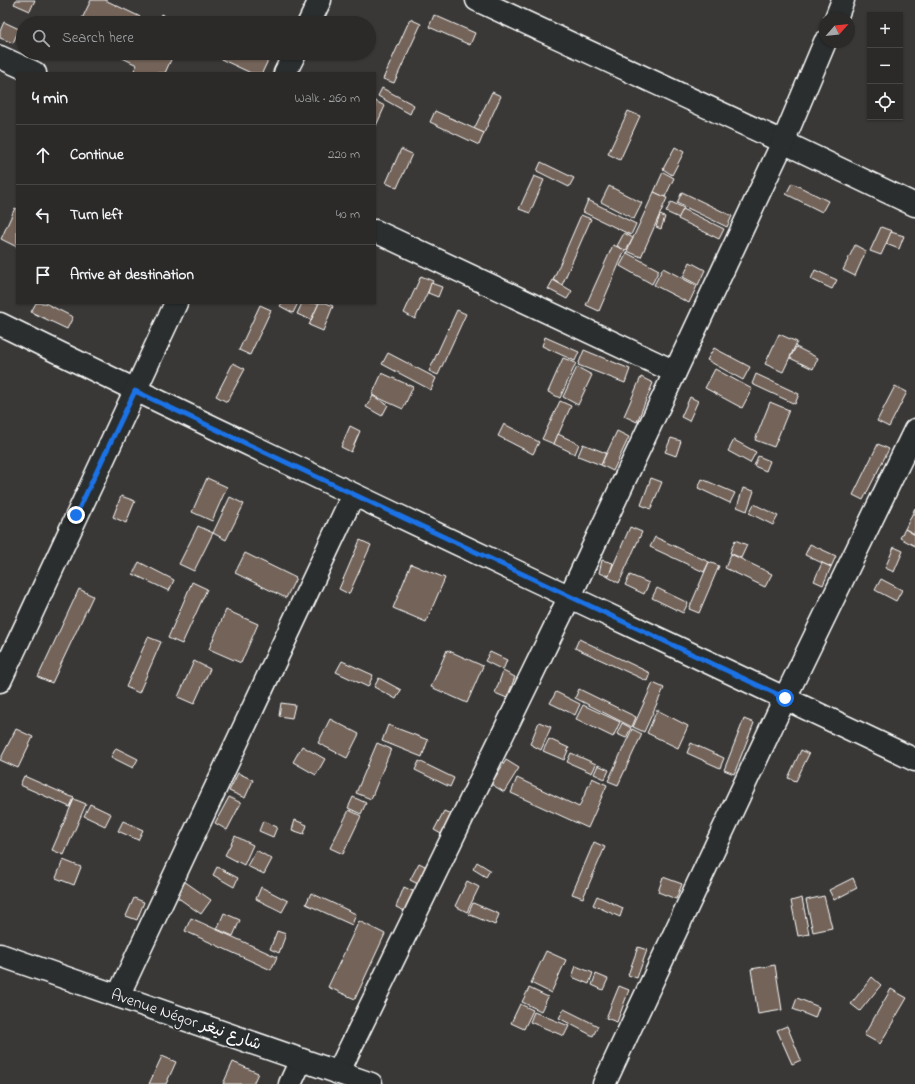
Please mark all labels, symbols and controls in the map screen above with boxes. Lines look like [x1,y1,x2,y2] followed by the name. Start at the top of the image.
[819,12,855,48] north arrow
[867,12,903,120] map controls
[867,12,903,48] button: +
[16,16,376,60] search box
[30,27,52,49] icon: search
[62,27,134,49] text: Search here
[867,48,903,84] button: −
[867,84,903,120] button: locate
[32,86,68,111] text: 4 min
[295,89,360,108] text: Walk · 260 m
[32,144,54,166] icon: ahead
[70,144,124,166] text: Continue
[328,145,360,164] text: 220 m
[32,204,54,226] icon: left
[70,204,123,226] text: Turn left
[336,205,360,224] text: 40 m
[32,264,54,286] icon: arrive
[70,264,194,286] text: Arrive at destination
[67,506,85,524] route end
[776,689,794,707] route start
[108,983,264,1057] street label: Avenue Négor شارع نيغر

